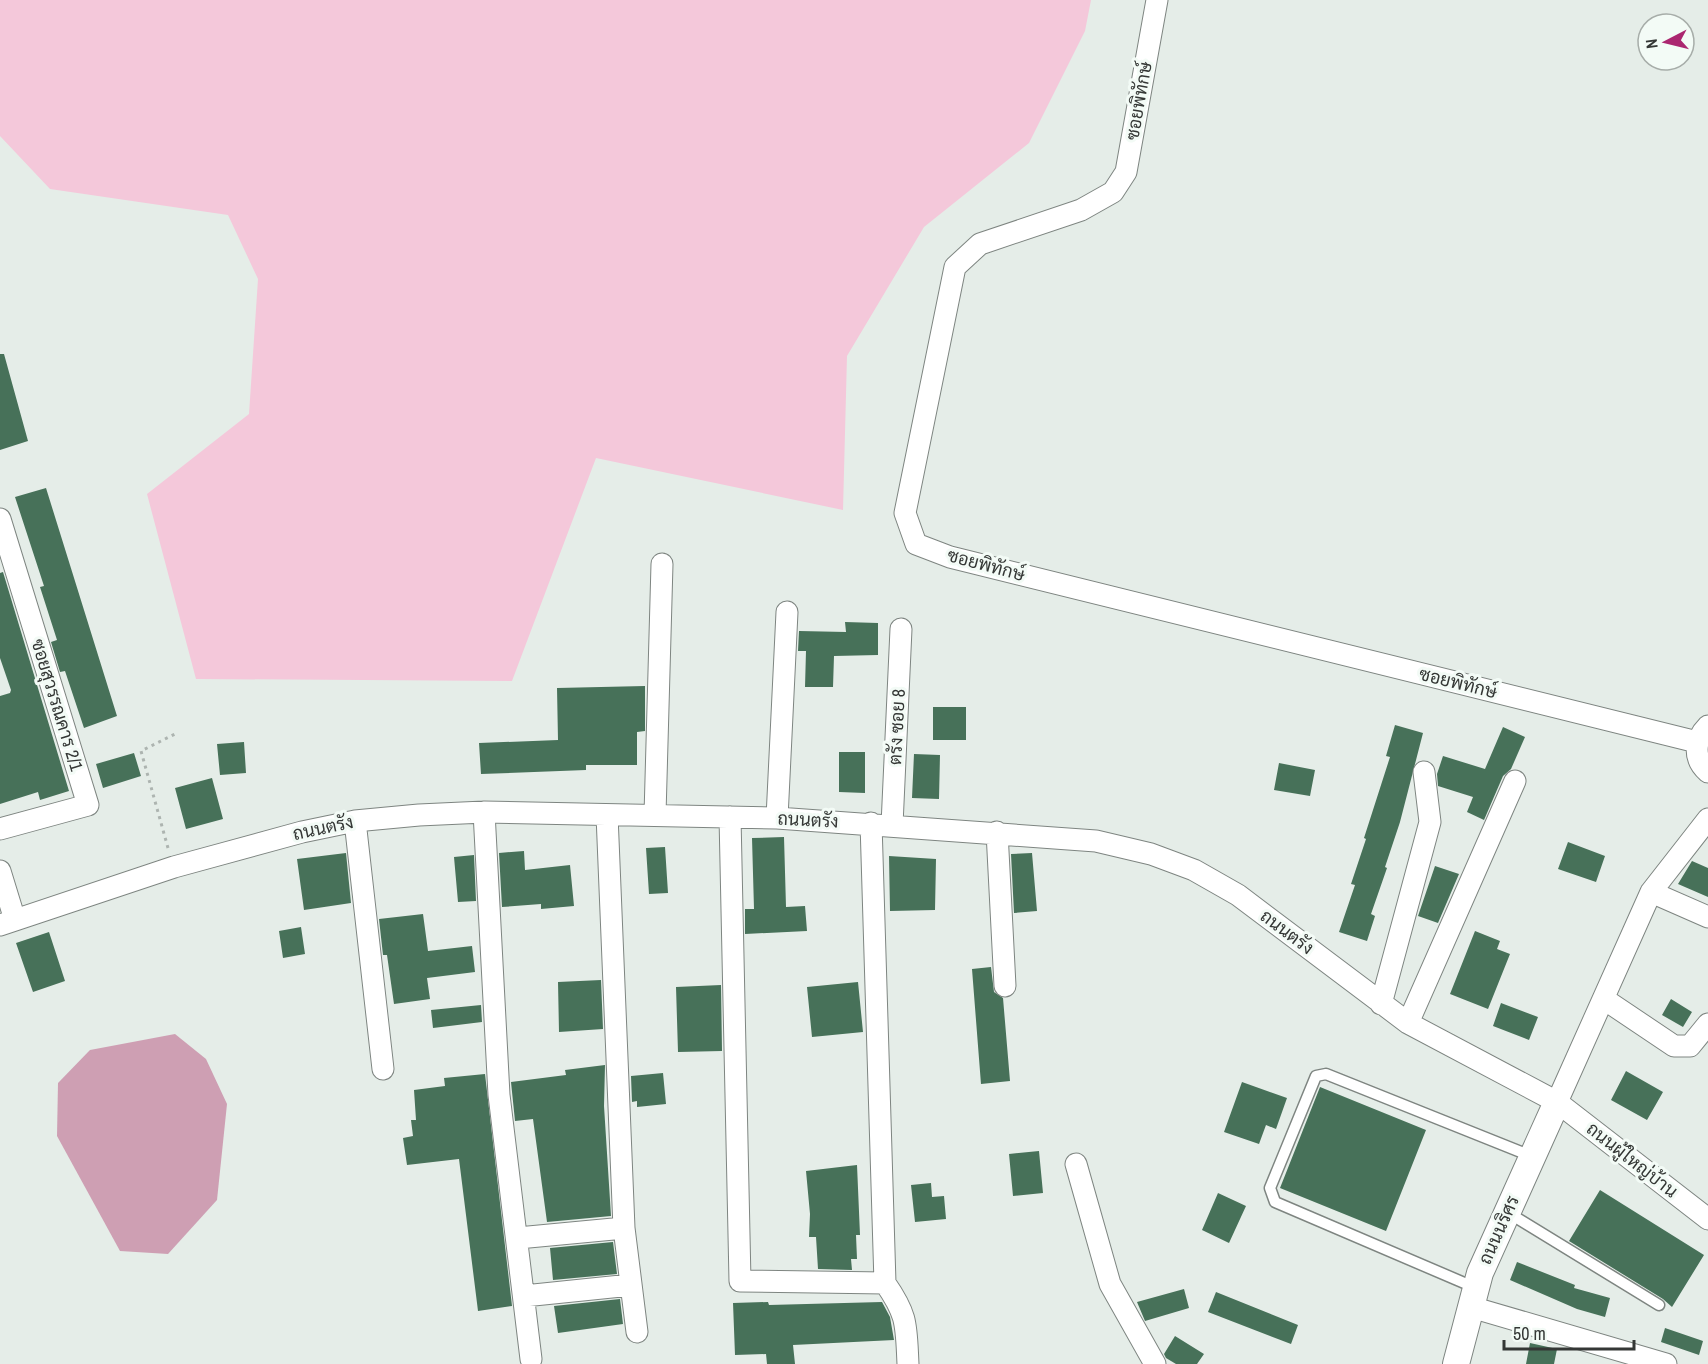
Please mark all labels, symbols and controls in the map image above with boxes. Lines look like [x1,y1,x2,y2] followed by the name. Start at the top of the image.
[1636,12,1696,72] north arrow
[1640,38,1663,50] text: N
[1119,59,1158,142] street label: ซอยพิทักษ์
[945,542,1028,587] street label: ซอยพิทักษ์
[26,636,90,775] street label: ซอยสุวรรณคาร 2/1
[1417,661,1500,704] street label: ซอยพิทักษ์
[882,688,911,766] street label: ตรัง ซอย 8
[777,805,839,834] street label: ถนนตรัง
[290,809,355,846] street label: ถนนตรัง
[1255,903,1319,960] street label: ถนนตรัง
[1581,1116,1683,1204] street label: ถนนผู้ใหญ่บ้าน
[1472,1191,1525,1268] street label: ถนนนริศร
[1504,1313,1634,1351] scale bar
[1513,1321,1546,1346] text: 50 m

